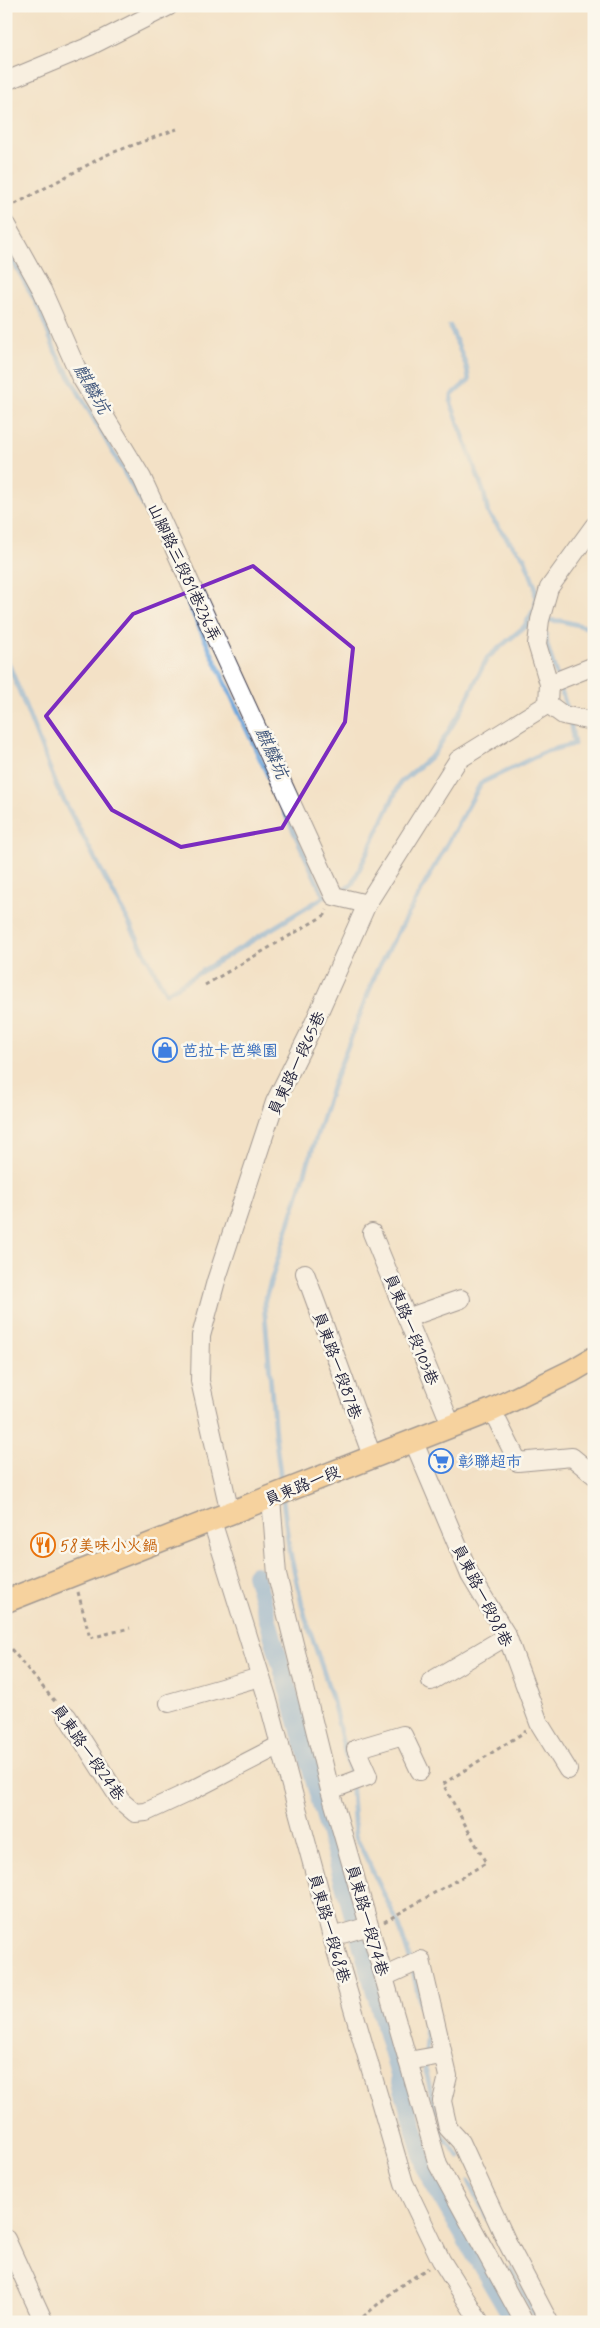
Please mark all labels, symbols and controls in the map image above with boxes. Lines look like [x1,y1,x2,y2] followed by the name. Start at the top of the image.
[67,360,116,421] water label: 麒麟坑
[142,500,225,645] street label: 山腳路三段81巷236弄
[249,724,294,785] water label: 麒麟坑
[264,1008,331,1119] street label: 員東路一段65巷
[152,1037,178,1063] shop icon: 芭拉卡芭樂園
[182,1041,278,1062] place label: 芭拉卡芭樂園
[379,1271,443,1389] street label: 員東路一段103巷
[307,1309,366,1422] street label: 員東路一段87巷
[428,1448,454,1474] supermarket icon: 彰聯超市
[458,1452,522,1473] place label: 彰聯超市
[262,1462,344,1511] street label: 員東路一段
[30,1532,56,1558] restaurant icon: 58美味小火鍋
[60,1536,158,1557] place label: 58美味小火鍋
[447,1541,517,1651] street label: 員東路一段98巷
[47,1700,129,1805] street label: 員東路一段24巷
[341,1862,393,1979] street label: 員東路一段74巷
[303,1871,354,1986] street label: 員東路一段68巷

